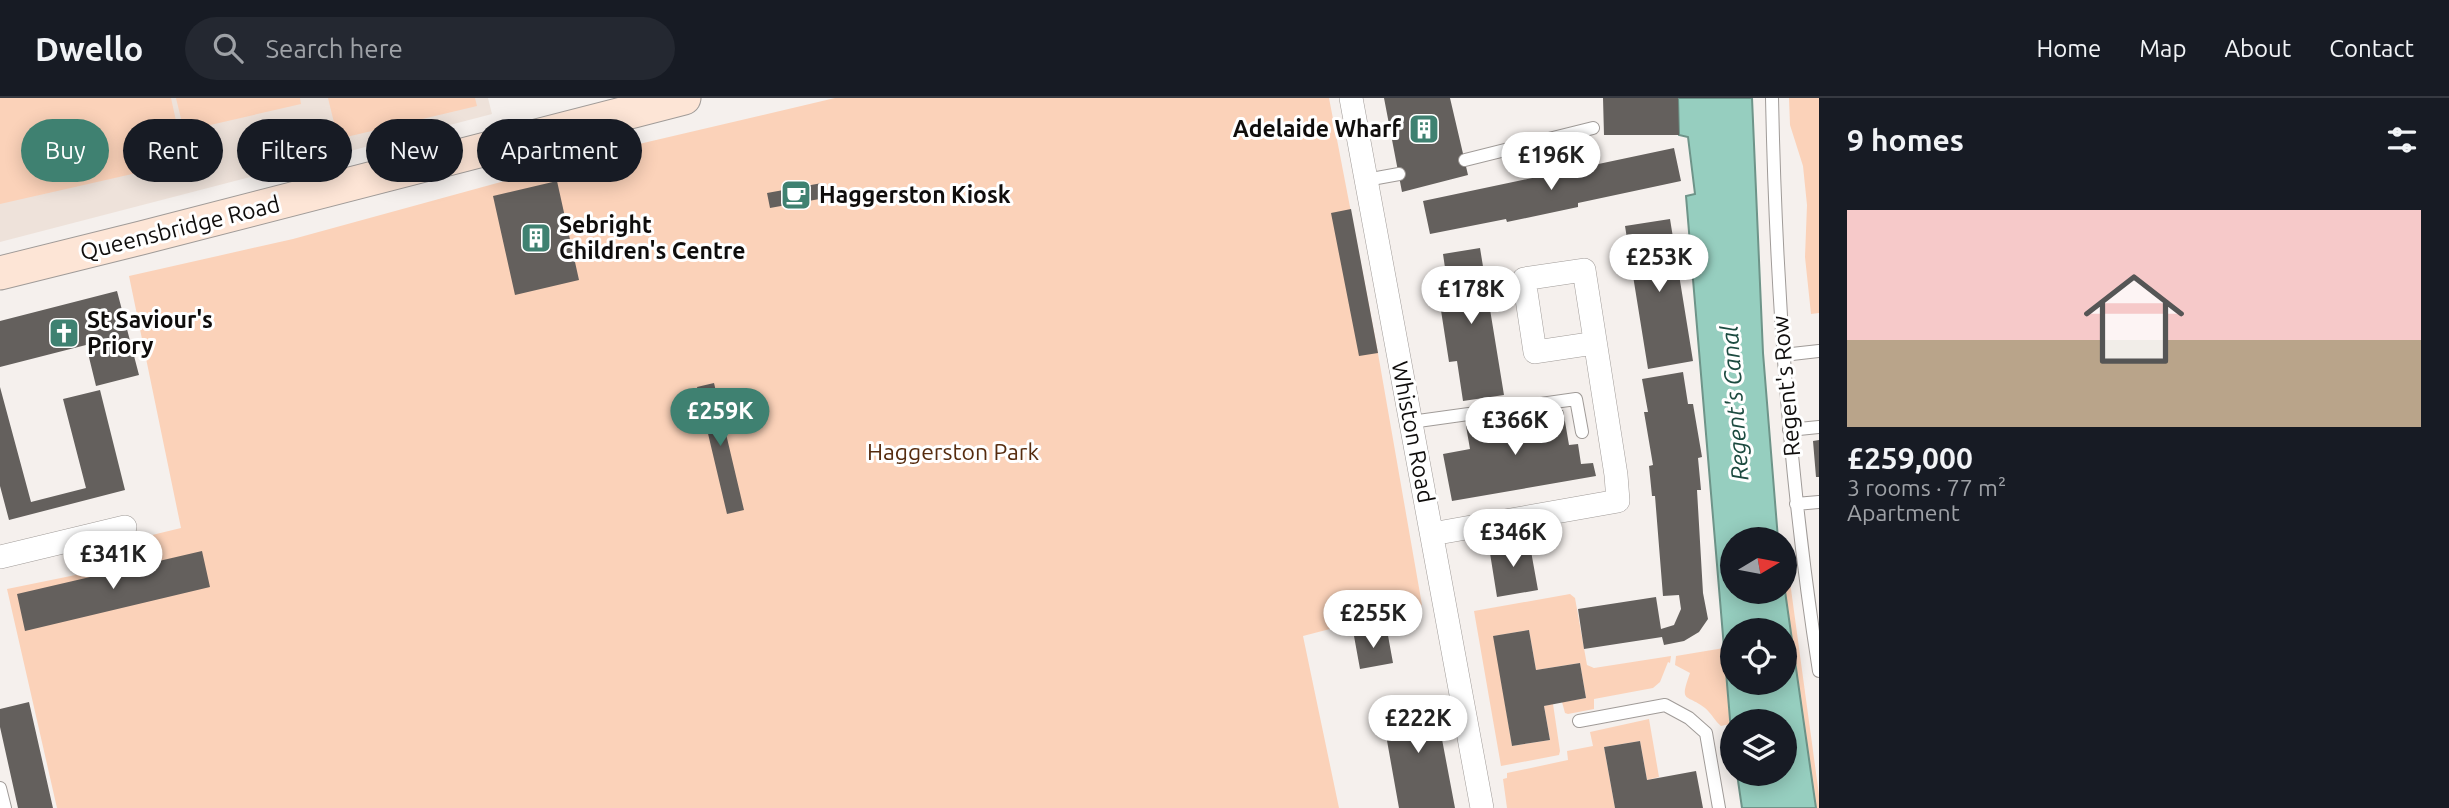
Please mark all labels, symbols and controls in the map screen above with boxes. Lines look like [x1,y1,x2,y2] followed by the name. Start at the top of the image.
[185,17,675,80] search box
[209,29,247,67] icon: search
[35,30,143,67] text: Dwello
[265,34,403,63] text: Search here
[2036,35,2101,62] text: Home
[2139,35,2186,62] text: Map
[2224,35,2291,62] text: About
[2329,35,2414,62] text: Contact
[1407,112,1441,146] building icon: Adelaide Wharf
[1233,116,1402,141] place label: Adelaide Wharf
[21,119,109,182] chip: Buy
[123,119,223,182] chip: Rent
[237,119,352,182] chip: Filters
[366,119,463,182] chip: New
[477,119,642,182] chip: Apartment
[2383,121,2421,159] icon: filters
[1847,123,1964,157] text: 9 homes
[1502,132,1600,192] pin: £196K
[1517,142,1585,167] text: £196K
[779,178,813,212] cafe icon: Haggerston Kiosk
[819,182,1011,207] place label: Haggerston Kiosk
[77,191,282,264] street label: Queensbridge Road
[559,212,745,263] place label: Sebright Children's Centre
[519,221,553,255] building icon: Sebright Children's Centre
[1610,234,1708,294] pin: £253K
[1625,244,1693,269] text: £253K
[2071,256,2197,382] icon: home
[1422,266,1520,326] pin: £178K
[1437,276,1505,301] text: £178K
[87,307,213,358] place label: St Saviour's Priory
[1767,314,1804,458] street label: Regent's Row
[47,316,81,350] church icon: St Saviour's Priory
[1716,324,1753,482] water label: Regent's Canal
[1387,359,1439,505] street label: Whiston Road
[671,388,769,448] pin: £259K
[686,398,754,423] text: £259K
[1466,398,1564,457] pin: £366K
[1481,407,1549,432] text: £366K
[867,439,1040,464] park label: Haggerston Park
[1847,441,1973,475] text: £259,000
[1847,475,2006,500] text: 3 rooms · 77 m²
[1847,500,1960,525] text: Apartment
[1464,510,1562,569] pin: £346K
[1479,519,1547,544] text: £346K
[1720,527,1797,604] north arrow
[1720,527,1797,786] map controls
[64,532,162,591] pin: £341K
[79,541,147,566] text: £341K
[1324,590,1422,650] pin: £255K
[1339,600,1407,625] text: £255K
[1720,618,1797,695] button: locate
[1369,696,1467,755] pin: £222K
[1384,705,1452,730] text: £222K
[1720,709,1797,786] button: layers

